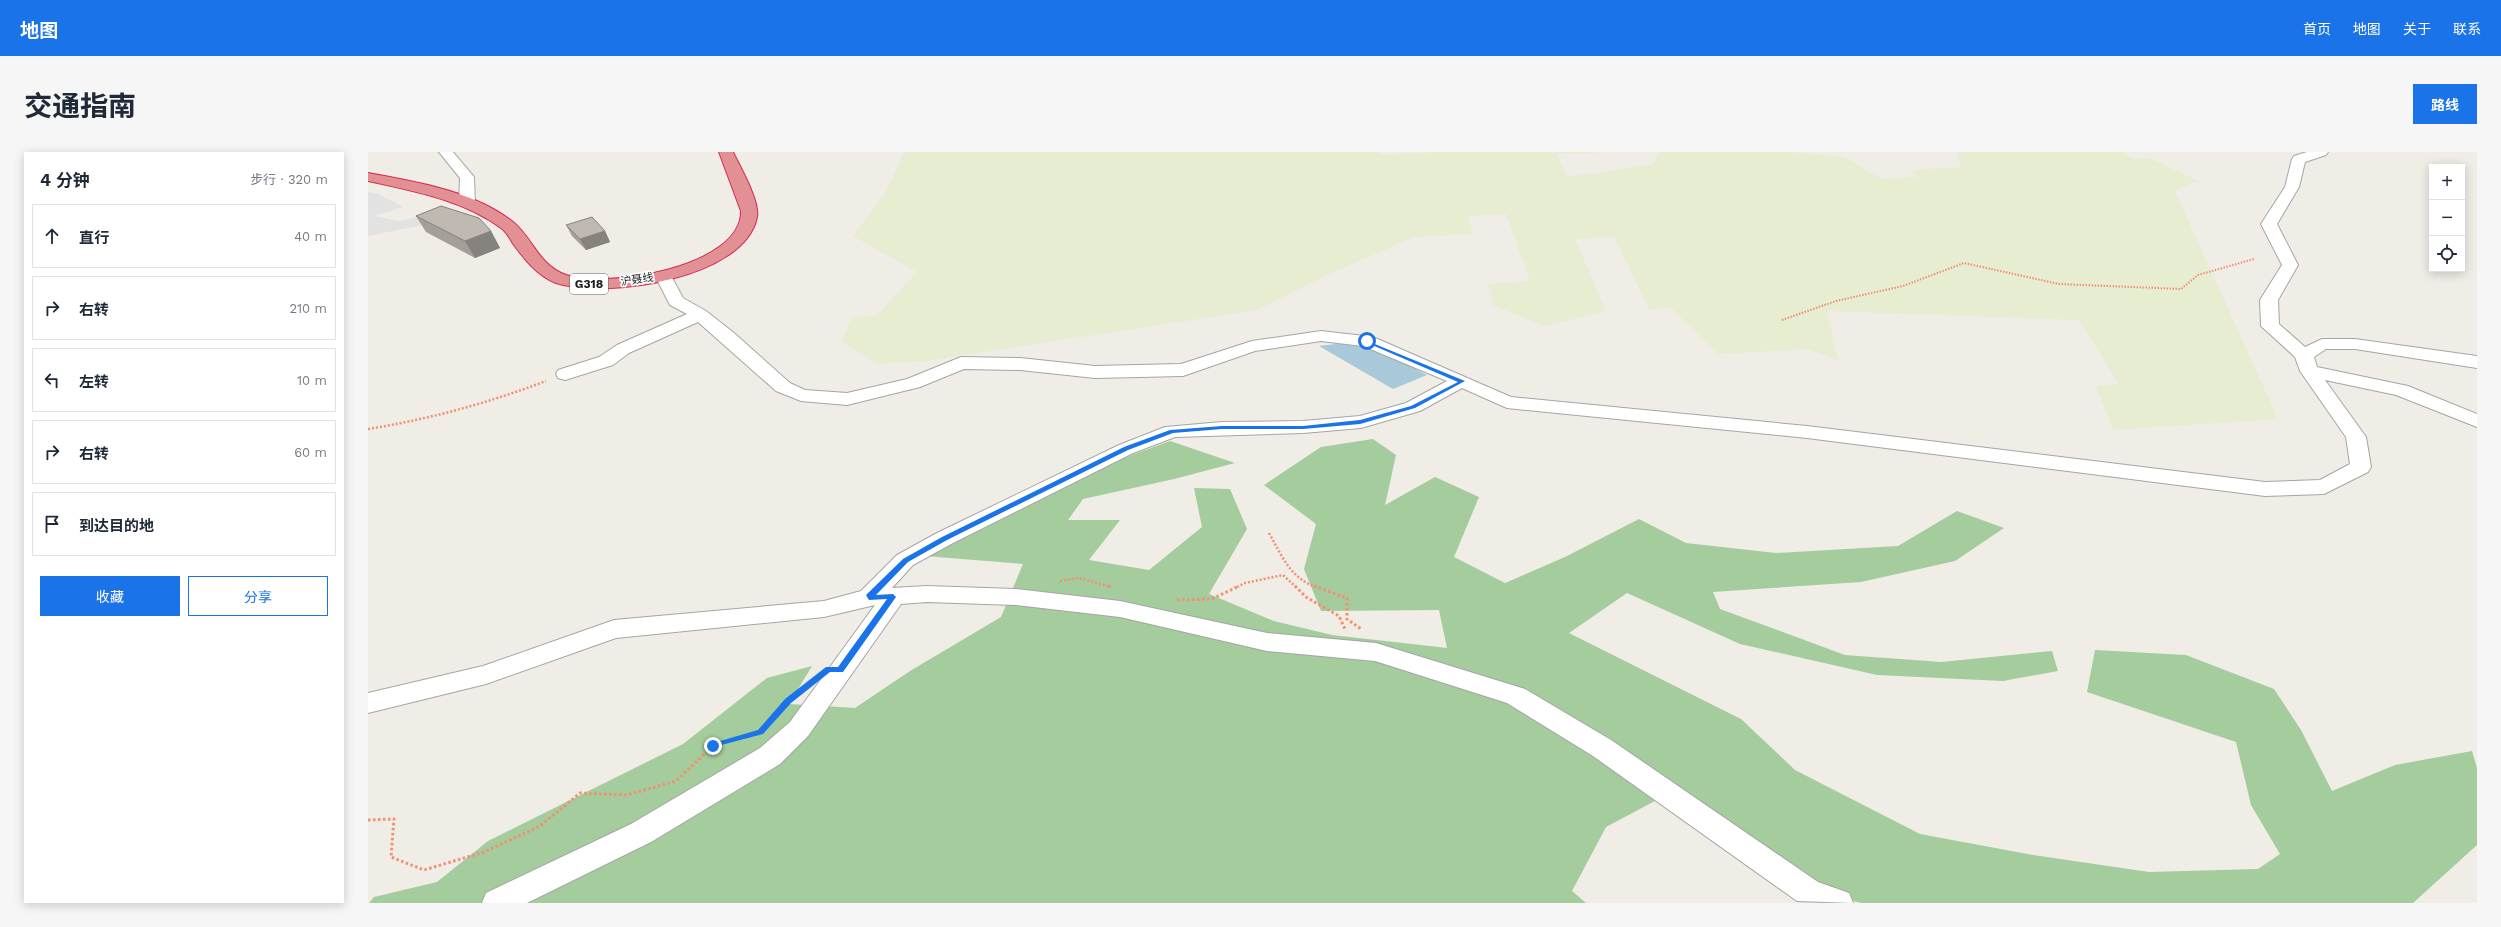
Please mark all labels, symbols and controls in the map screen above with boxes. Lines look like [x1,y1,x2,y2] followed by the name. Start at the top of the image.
[20,19,58,42] text: 地图
[2303,21,2331,37] text: 首页
[2353,21,2381,37] text: 地图
[2403,21,2431,37] text: 关于
[2453,21,2481,37] text: 联系
[2413,84,2477,124] button: 路线
[24,90,136,123] text: 交通指南
[2429,164,2465,272] map controls
[2429,164,2465,200] button: +
[40,170,90,190] text: 4 分钟
[250,172,328,187] text: 步行 · 320 m
[2429,200,2465,236] button: −
[41,225,63,247] icon: ahead
[79,229,109,247] text: 直行
[294,229,327,244] text: 40 m
[2429,236,2465,272] button: locate
[620,271,654,288] street label: 沪聂线
[570,274,608,294] road number: G318
[41,297,63,319] icon: right
[79,301,109,319] text: 右转
[289,301,327,316] text: 210 m
[1358,332,1376,350] route start
[41,369,63,391] icon: left
[79,373,109,391] text: 左转
[297,373,327,388] text: 10 m
[41,441,63,463] icon: right
[79,445,109,463] text: 右转
[294,445,327,460] text: 60 m
[41,513,63,535] icon: arrive
[79,517,154,535] text: 到达目的地
[40,576,180,616] button: 收藏
[188,576,328,616] button: 分享
[704,737,722,755] route end

